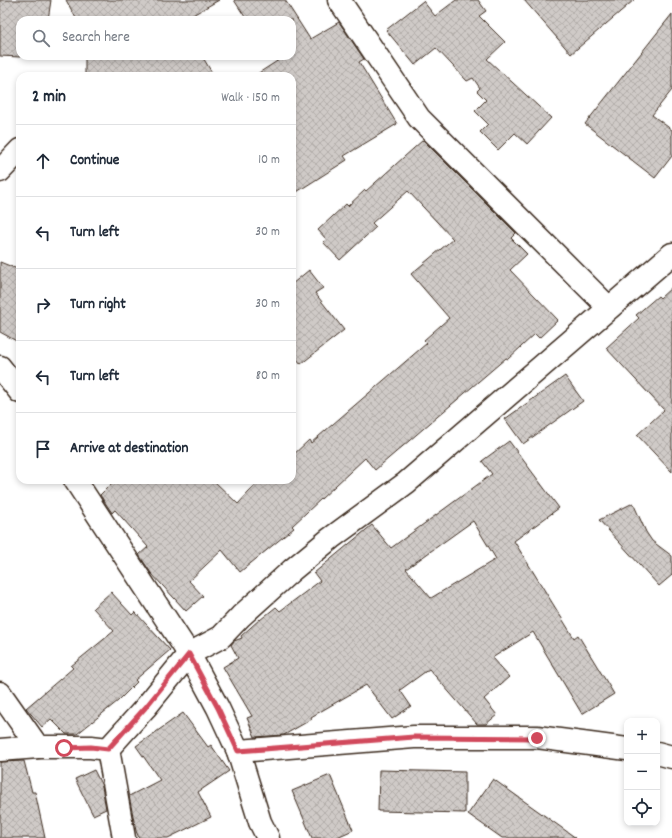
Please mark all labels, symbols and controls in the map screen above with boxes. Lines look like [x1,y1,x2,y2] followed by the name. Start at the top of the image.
[16,16,296,60] search box
[30,27,52,49] icon: search
[62,27,130,49] text: Search here
[32,86,66,110] text: 2 min
[221,89,280,108] text: Walk · 150 m
[32,150,54,172] icon: ahead
[70,150,119,172] text: Continue
[258,151,280,170] text: 10 m
[32,222,54,244] icon: left
[70,222,119,244] text: Turn left
[255,223,280,242] text: 30 m
[32,294,54,316] icon: right
[70,294,126,316] text: Turn right
[255,295,280,314] text: 30 m
[32,366,54,388] icon: left
[70,366,119,388] text: Turn left
[256,367,280,386] text: 80 m
[32,438,54,460] icon: arrive
[70,438,188,460] text: Arrive at destination
[624,718,660,826] map controls
[624,718,660,754] button: +
[528,729,546,747] route end
[55,739,73,757] route start
[624,754,660,790] button: −
[624,790,660,826] button: locate

